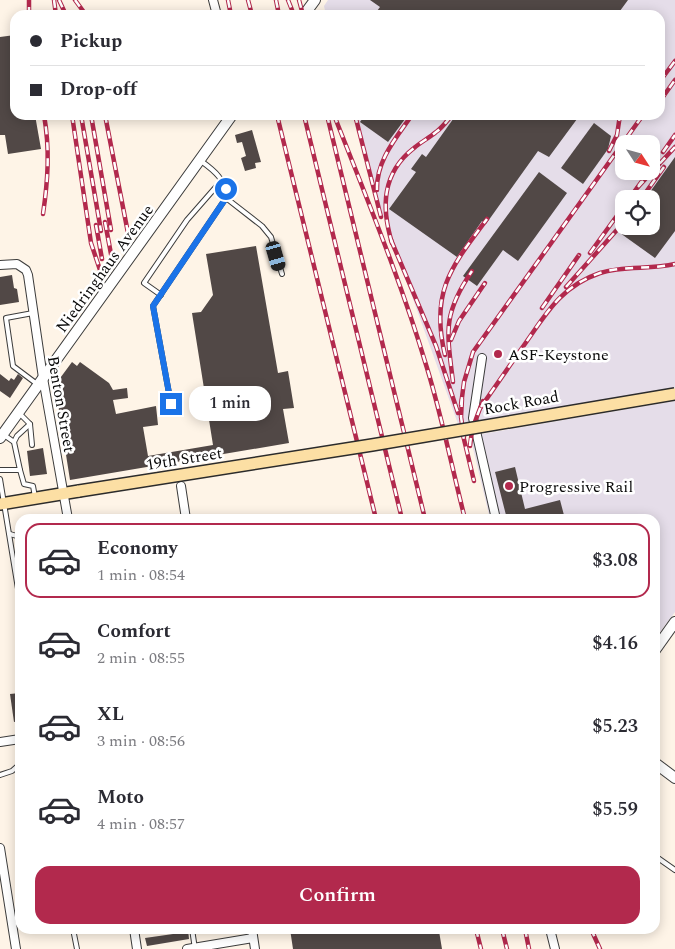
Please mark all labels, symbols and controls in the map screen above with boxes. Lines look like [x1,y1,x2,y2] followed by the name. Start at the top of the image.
[60,27,122,56] text: Pickup
[60,75,137,104] text: Drop-off
[615,135,660,180] north arrow
[615,135,660,235] map controls
[215,178,237,200] route start
[615,190,660,235] button: locate
[50,199,160,338] street label: Niedringhaus Avenue
[264,240,287,272] car
[508,343,609,367] place label: ASF-Keystone
[492,348,504,360] marker: ASF-Keystone
[41,354,81,455] street label: Benton Street
[482,385,561,421] street label: Rock Road
[188,386,271,422] callout: 1 min
[209,391,251,415] text: 1 min
[160,393,182,415] route end
[144,441,224,477] street label: 19th Street
[519,475,633,499] place label: Progressive Rail
[503,480,515,492] marker: Progressive Rail
[97,534,178,563] text: Economy
[37,538,82,583] icon: car
[592,546,638,575] text: $3.08
[97,563,185,587] text: 1 min · 08:54
[97,617,171,646] text: Comfort
[37,621,82,666] icon: car
[592,629,638,658] text: $4.16
[97,646,185,670] text: 2 min · 08:55
[97,700,124,729] text: XL
[37,704,82,749] icon: car
[592,712,638,741] text: $5.23
[97,729,185,753] text: 3 min · 08:56
[97,783,144,812] text: Moto
[37,787,82,832] icon: car
[592,795,638,824] text: $5.59
[97,812,185,836] text: 4 min · 08:57
[35,866,640,924] button: Confirm

